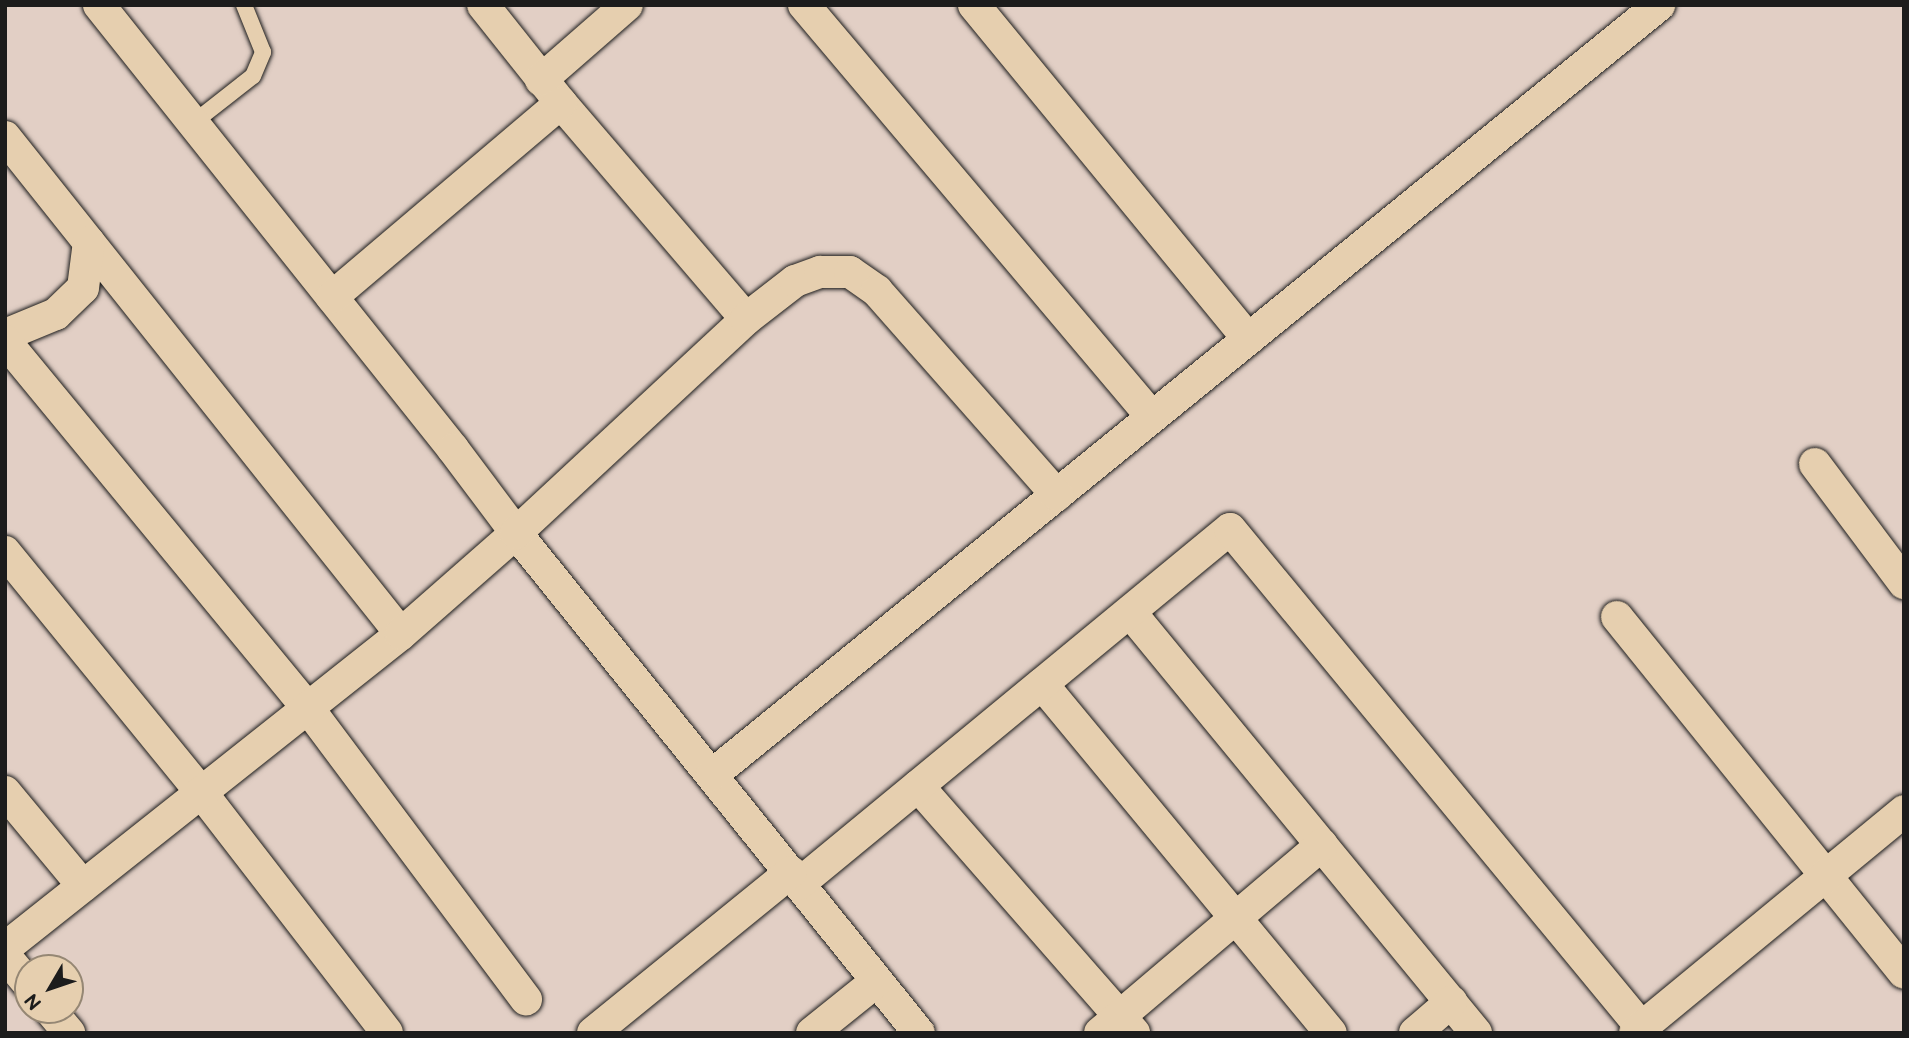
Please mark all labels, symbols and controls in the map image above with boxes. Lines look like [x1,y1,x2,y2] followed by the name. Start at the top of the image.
[14,954,84,1024] north arrow
[20,988,47,1014] text: N

